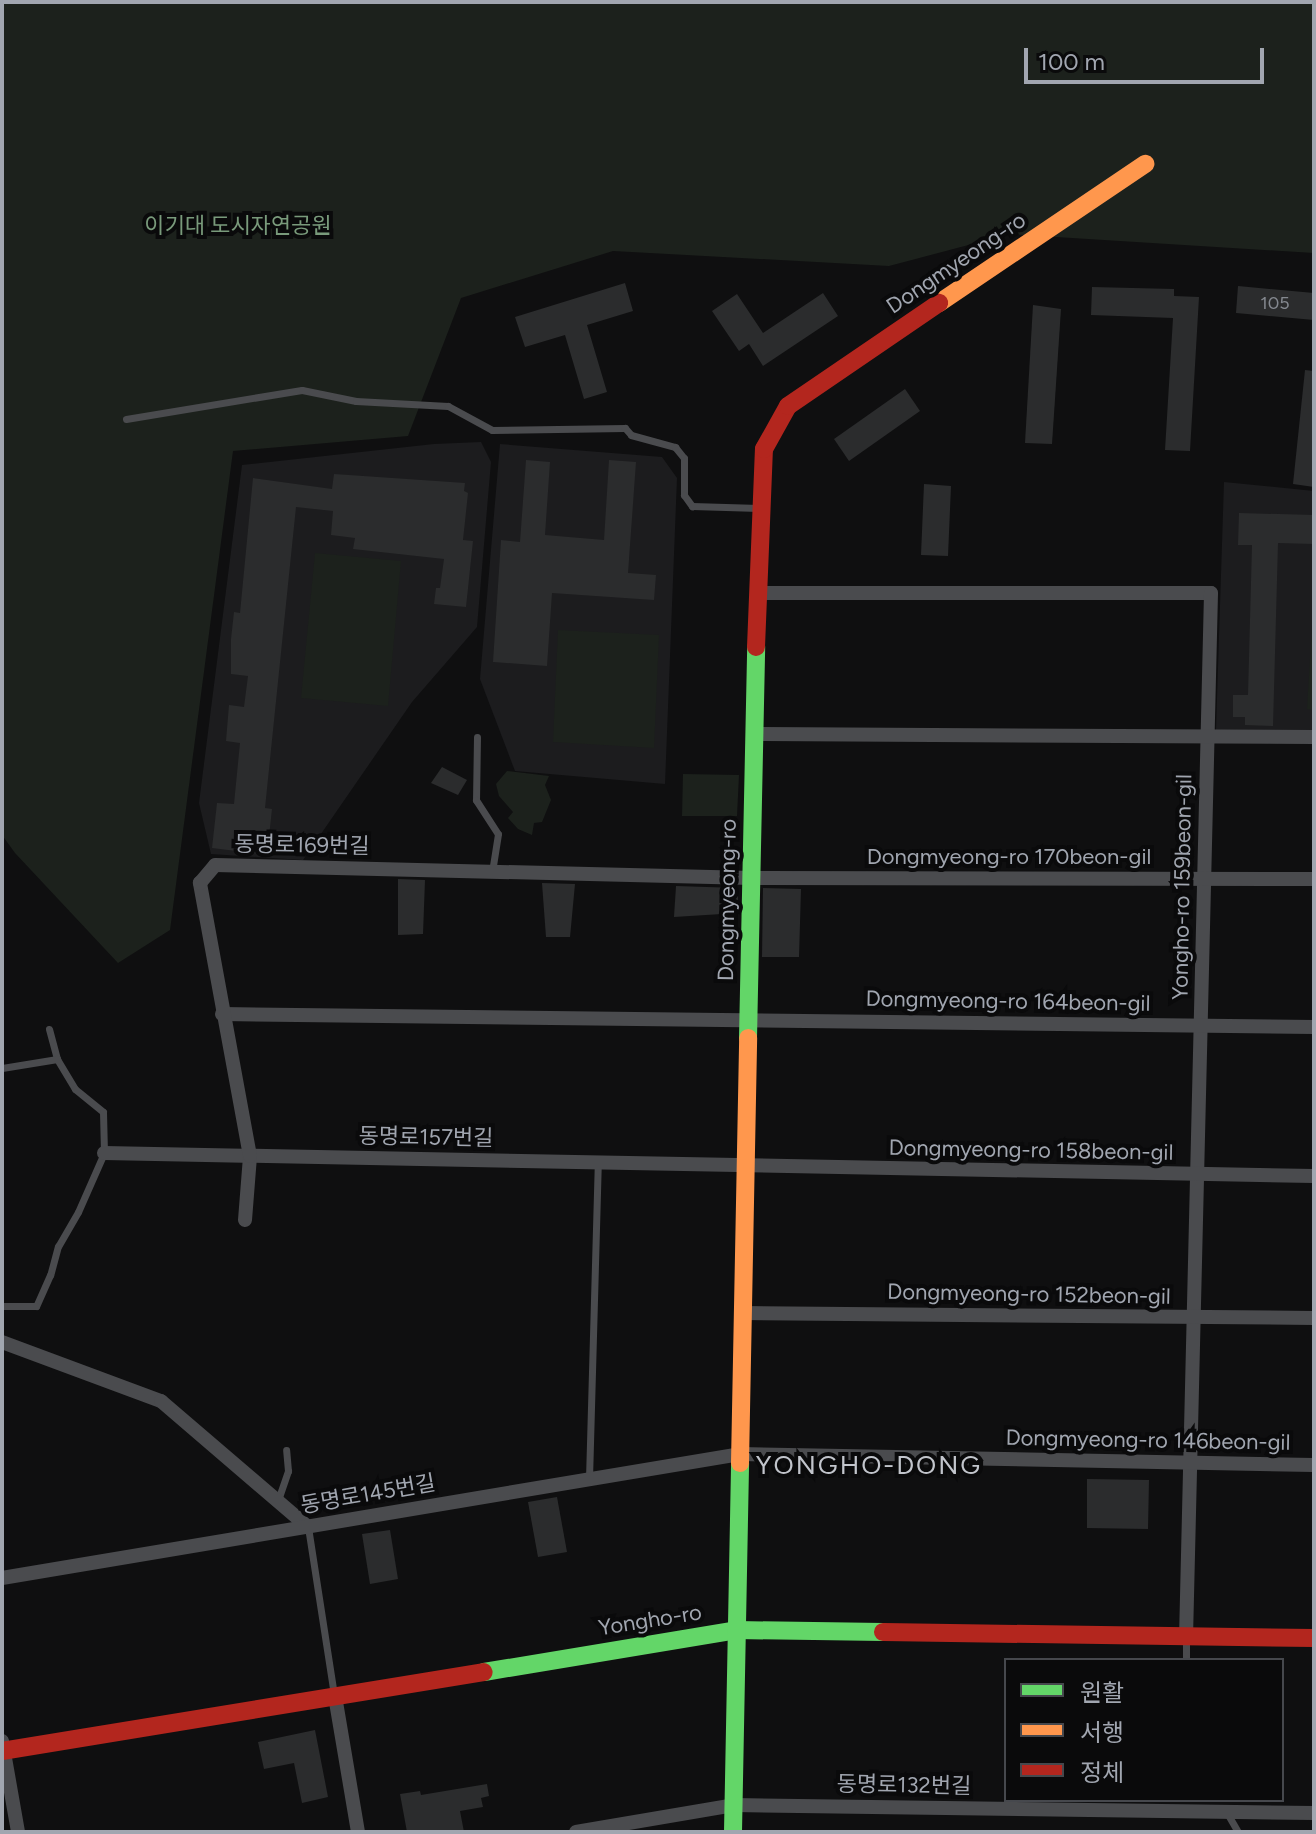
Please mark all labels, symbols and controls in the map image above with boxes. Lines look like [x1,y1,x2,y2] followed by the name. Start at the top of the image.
[1028,32,1268,82] scale bar
[1038,47,1105,76] text: 100 m
[881,207,1031,319] street label: Dongmyeong-ro
[144,213,332,239] park label: 이기대 도시자연공원
[1260,292,1290,314] house number: 105
[1167,774,1197,1000] street label: Yongho-ro 159beon-gil
[712,819,742,981] street label: Dongmyeong-ro
[234,831,370,859] street label: 동명로169번길
[867,844,1151,870] street label: Dongmyeong-ro 170beon-gil
[865,985,1151,1017] street label: Dongmyeong-ro 164beon-gil
[358,1123,494,1151] street label: 동명로157번길
[888,1134,1174,1166] street label: Dongmyeong-ro 158beon-gil
[887,1278,1171,1310] street label: Dongmyeong-ro 152beon-gil
[1005,1424,1291,1456] street label: Dongmyeong-ro 146beon-gil
[756,1450,982,1482] district label: YONGHO-DONG
[298,1469,438,1519] street label: 동명로145번길
[596,1599,704,1641] street label: Yongho-ro
[1004,1658,1284,1802] legend
[1080,1678,1124,1707] text: 원활
[1080,1718,1124,1747] text: 서행
[1080,1758,1124,1787] text: 정체
[837,1771,971,1799] street label: 동명로132번길

